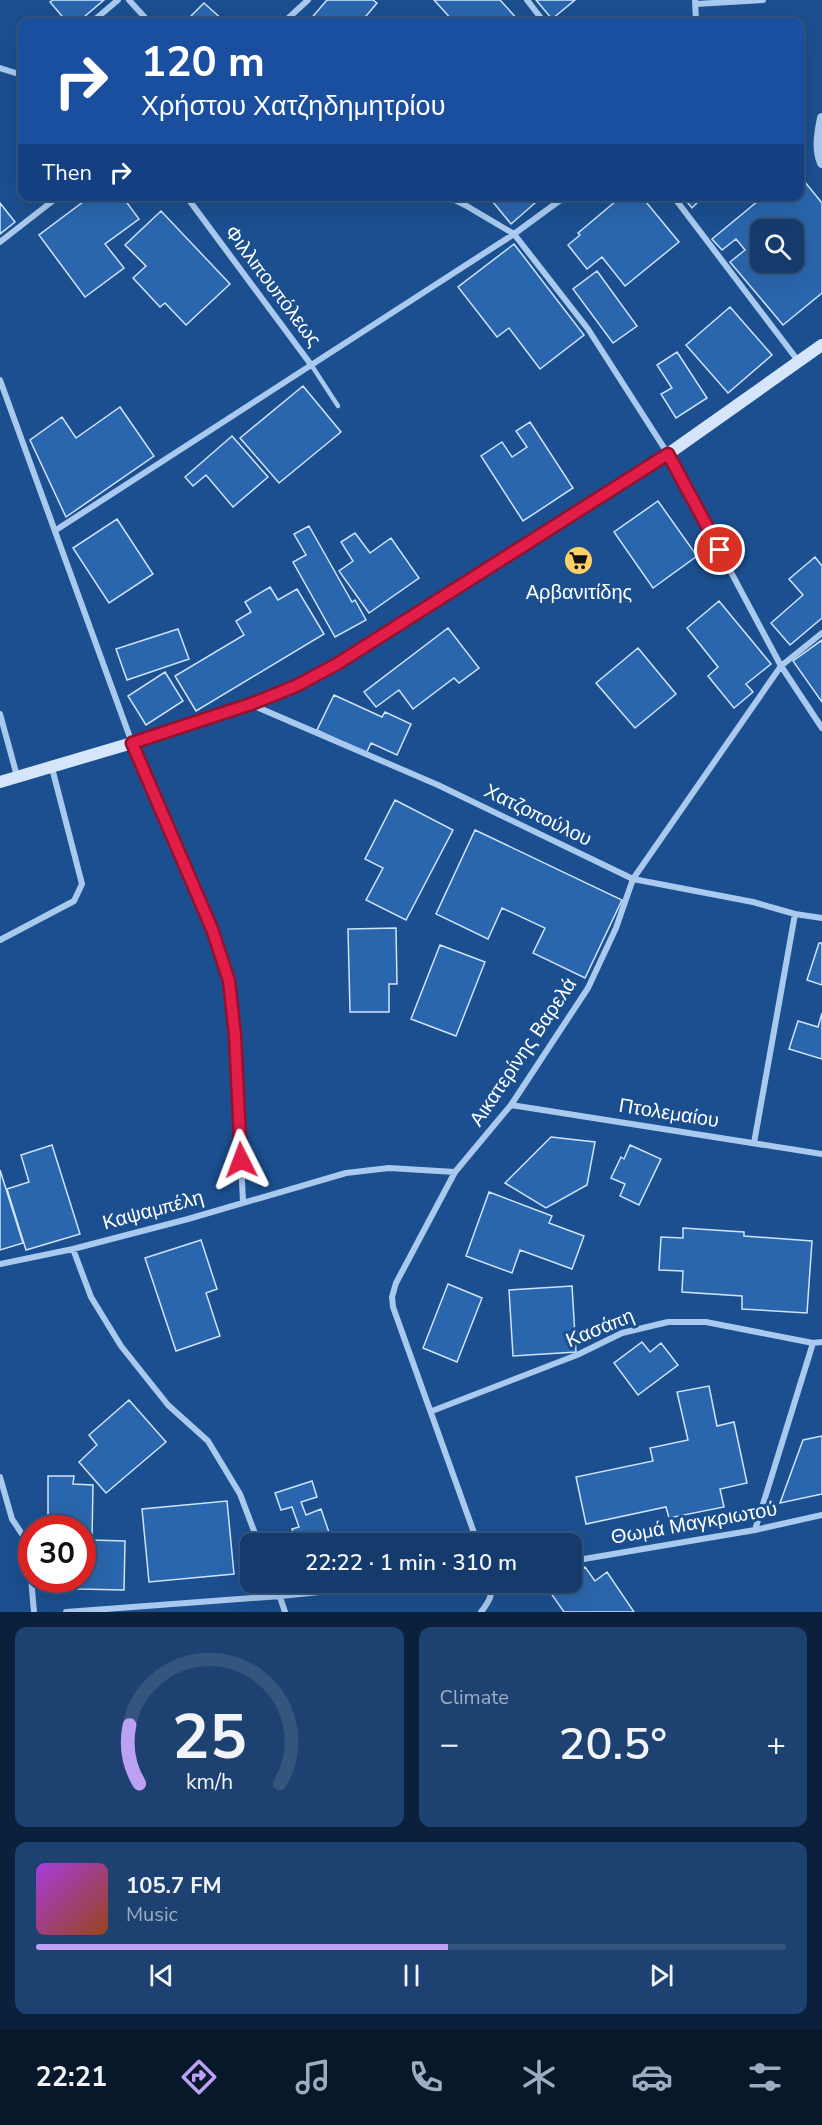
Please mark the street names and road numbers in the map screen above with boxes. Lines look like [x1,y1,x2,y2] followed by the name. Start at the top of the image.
[218,220,328,352] street label: Φιλλιπουπόλεως
[480,777,596,853] street label: Χατζοπούλου
[463,972,583,1132] street label: Αικατερίνης Βαρελά
[617,1092,721,1134] street label: Πτολεμαίου
[100,1184,206,1236] street label: Καψαμπέλη
[562,1302,638,1354] street label: Κασάπη
[609,1495,779,1551] street label: Θωμά Μαγκριωτού

